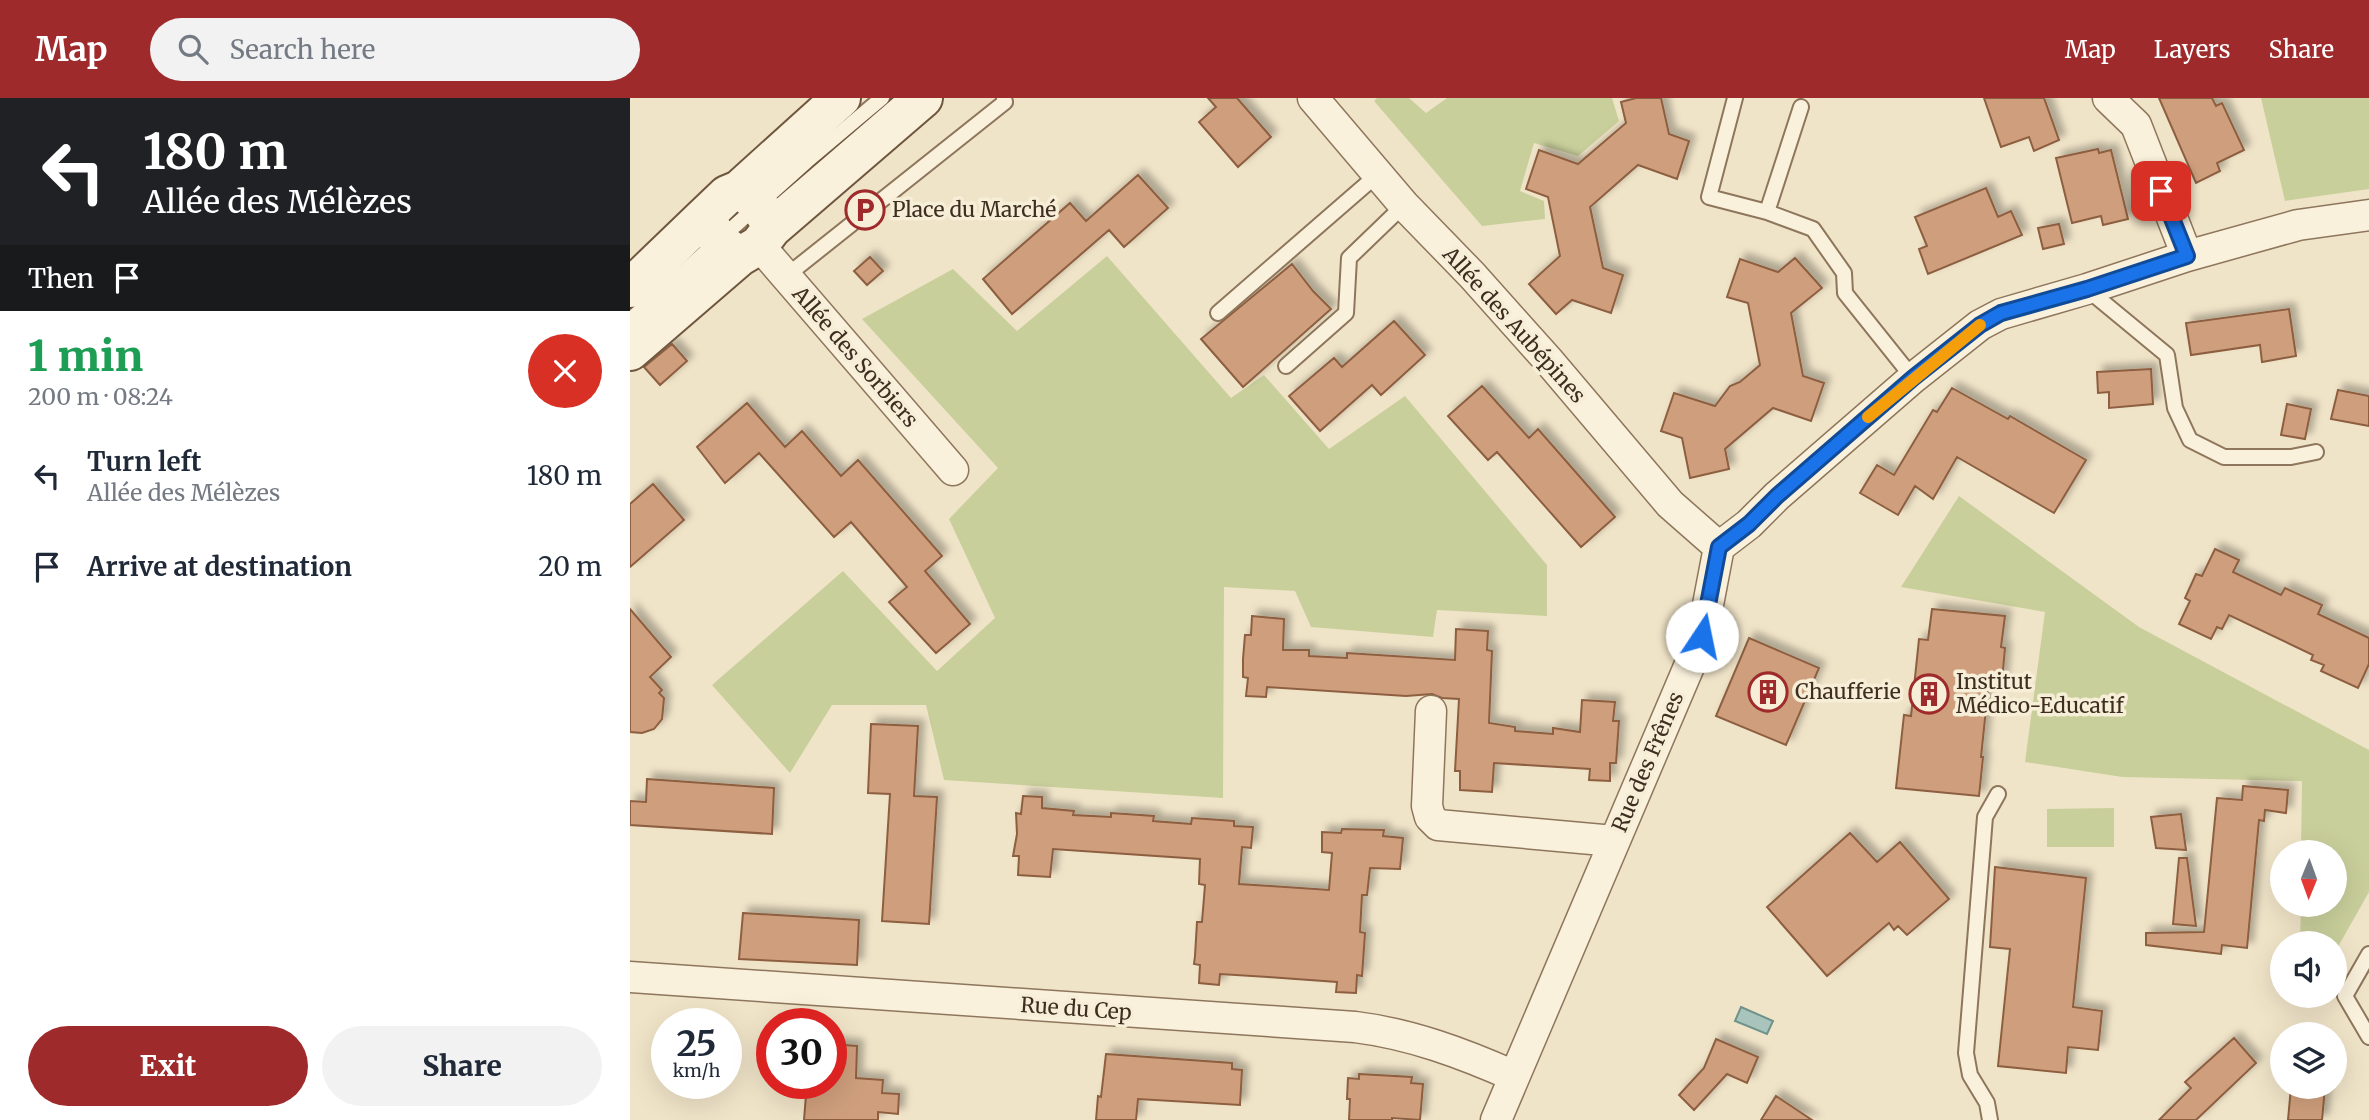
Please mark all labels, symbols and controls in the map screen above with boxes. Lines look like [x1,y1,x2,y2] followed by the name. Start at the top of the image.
[150,18,640,81] search box
[35,29,108,70] text: Map
[174,30,212,68] icon: search
[230,33,375,66] text: Search here
[2065,34,2116,65] text: Map
[2154,34,2230,65] text: Layers
[2268,34,2334,65] text: Share
[143,121,288,182] text: 180 m
[28,126,119,217] icon: left
[2131,161,2191,221] pin
[2142,172,2180,210] icon: arrive
[143,182,412,222] text: Allée des Mélèzes
[844,189,886,231] parking icon: Place du Marché
[892,196,1056,223] place label: Place du Marché
[1436,240,1592,408] street label: Allée des Aubépines
[108,259,146,297] icon: arrive
[28,262,94,295] text: Then
[786,280,924,433] street label: Allée des Sorbiers
[28,330,143,382] text: 1 min
[528,334,602,408] button: close
[28,382,173,411] text: 200 m · 08:24
[87,445,201,478] text: Turn left
[28,457,66,495] icon: left
[527,459,602,492] text: 180 m
[87,478,280,507] text: Allée des Mélèzes
[28,548,66,586] icon: arrive
[87,550,352,583] text: Arrive at destination
[538,550,602,583] text: 20 m
[1665,599,1739,673] position arrow
[1956,668,2125,719] place label: Institut Médico-Educatif
[1747,671,1789,713] building icon: Chaufferie
[1908,673,1950,715] building icon: Institut Médico-Educatif
[1795,678,1901,705] place label: Chaufferie
[1606,687,1689,836] street label: Rue des Frênes
[2270,840,2347,917] north arrow
[2270,840,2347,1099] map controls
[2270,931,2347,1008] button: sound
[1020,991,1133,1026] street label: Rue du Cep
[756,1008,847,1099] speed limit sign: 30
[676,1022,717,1066] text: 25
[2270,1022,2347,1099] button: layers
[28,1026,308,1106] button: Exit
[322,1026,602,1106] button: Share
[673,1059,720,1082] text: km/h

